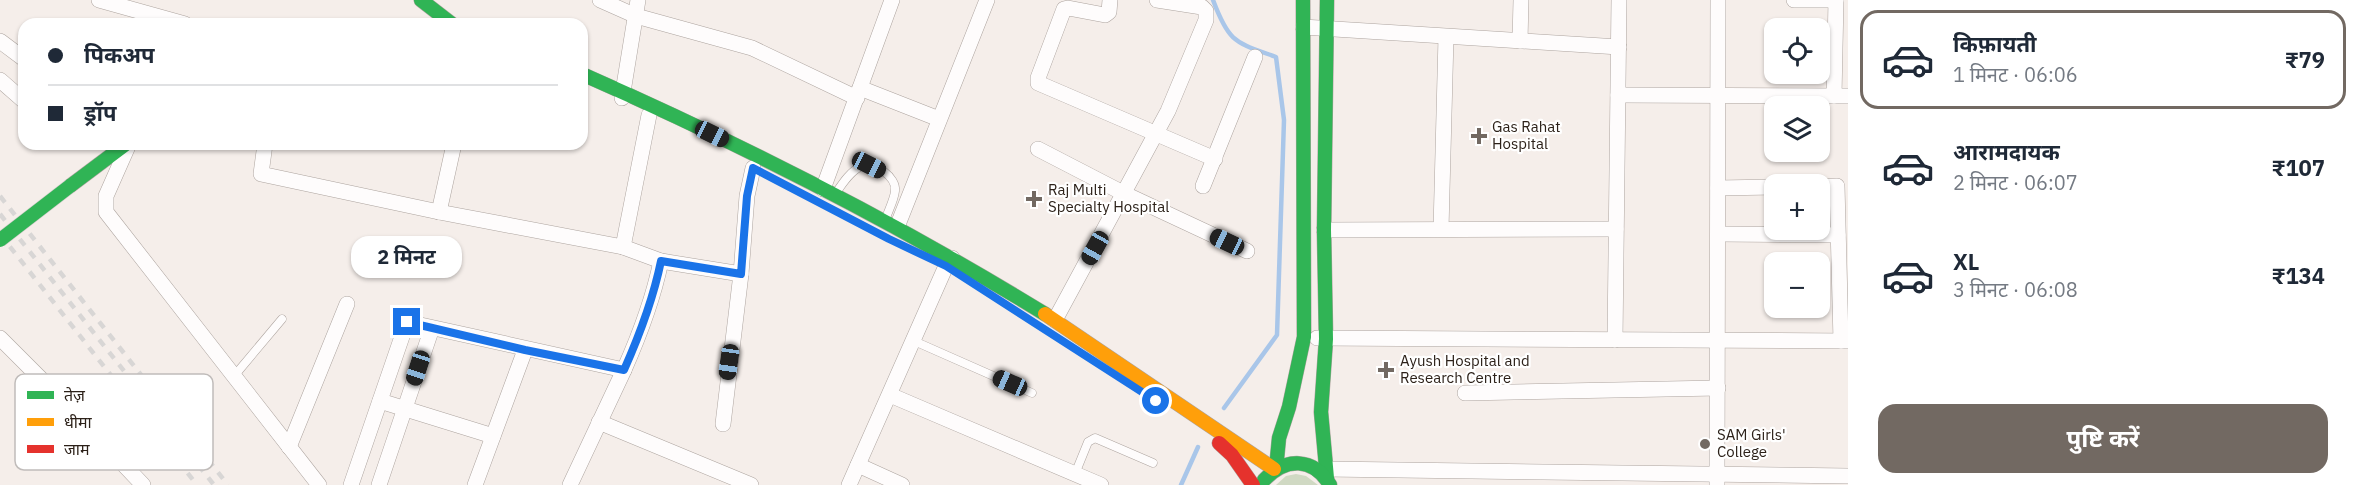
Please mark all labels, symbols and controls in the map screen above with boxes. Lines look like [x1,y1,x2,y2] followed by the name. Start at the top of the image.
[1764,18,1830,318] map controls
[1764,18,1830,84] button: locate
[1953,29,2037,58] text: किफ़ायती
[1881,33,1935,87] icon: car
[84,40,155,69] text: पिकअप
[2285,45,2325,74] text: ₹79
[1953,61,2078,88] text: 1 मिनट · 06:06
[1764,96,1830,162] button: layers
[84,98,117,127] text: ड्रॉप
[1492,117,1561,153] place label: Gas Rahat Hospital
[692,118,732,150] car
[1470,127,1488,145] marker: Gas Rahat Hospital
[1953,137,2060,166] text: आरामदायक
[1881,141,1935,195] icon: car
[849,149,889,181] car
[2272,153,2325,182] text: ₹107
[1953,169,2078,196] text: 2 मिनट · 06:07
[1764,174,1830,240] button: +
[1048,180,1169,216] place label: Raj Multi Specialty Hospital
[1025,190,1043,208] marker: Raj Multi Specialty Hospital
[1207,226,1247,258] car
[1078,228,1112,268] car
[352,235,462,277] callout: 2 मिनट
[377,243,436,270] text: 2 मिनट
[1953,247,1979,276] text: XL
[1881,249,1935,303] icon: car
[1764,252,1830,318] button: −
[2272,261,2325,290] text: ₹134
[1953,276,2078,303] text: 3 मिनट · 06:08
[393,308,420,335] route end
[718,343,740,381] car
[404,348,432,388] car
[1400,351,1530,387] place label: Ayush Hospital and Research Centre
[1377,361,1395,379] marker: Ayush Hospital and Research Centre
[990,367,1030,399] car
[15,374,213,470] legend
[64,385,86,405] text: तेज़
[1142,387,1169,414] route start
[1878,404,2328,473] button: पुष्टि करें
[64,412,93,432] text: धीमा
[1717,425,1786,461] place label: SAM Girls' College
[1698,437,1712,451] marker: SAM Girls' College
[64,439,90,459] text: जाम

